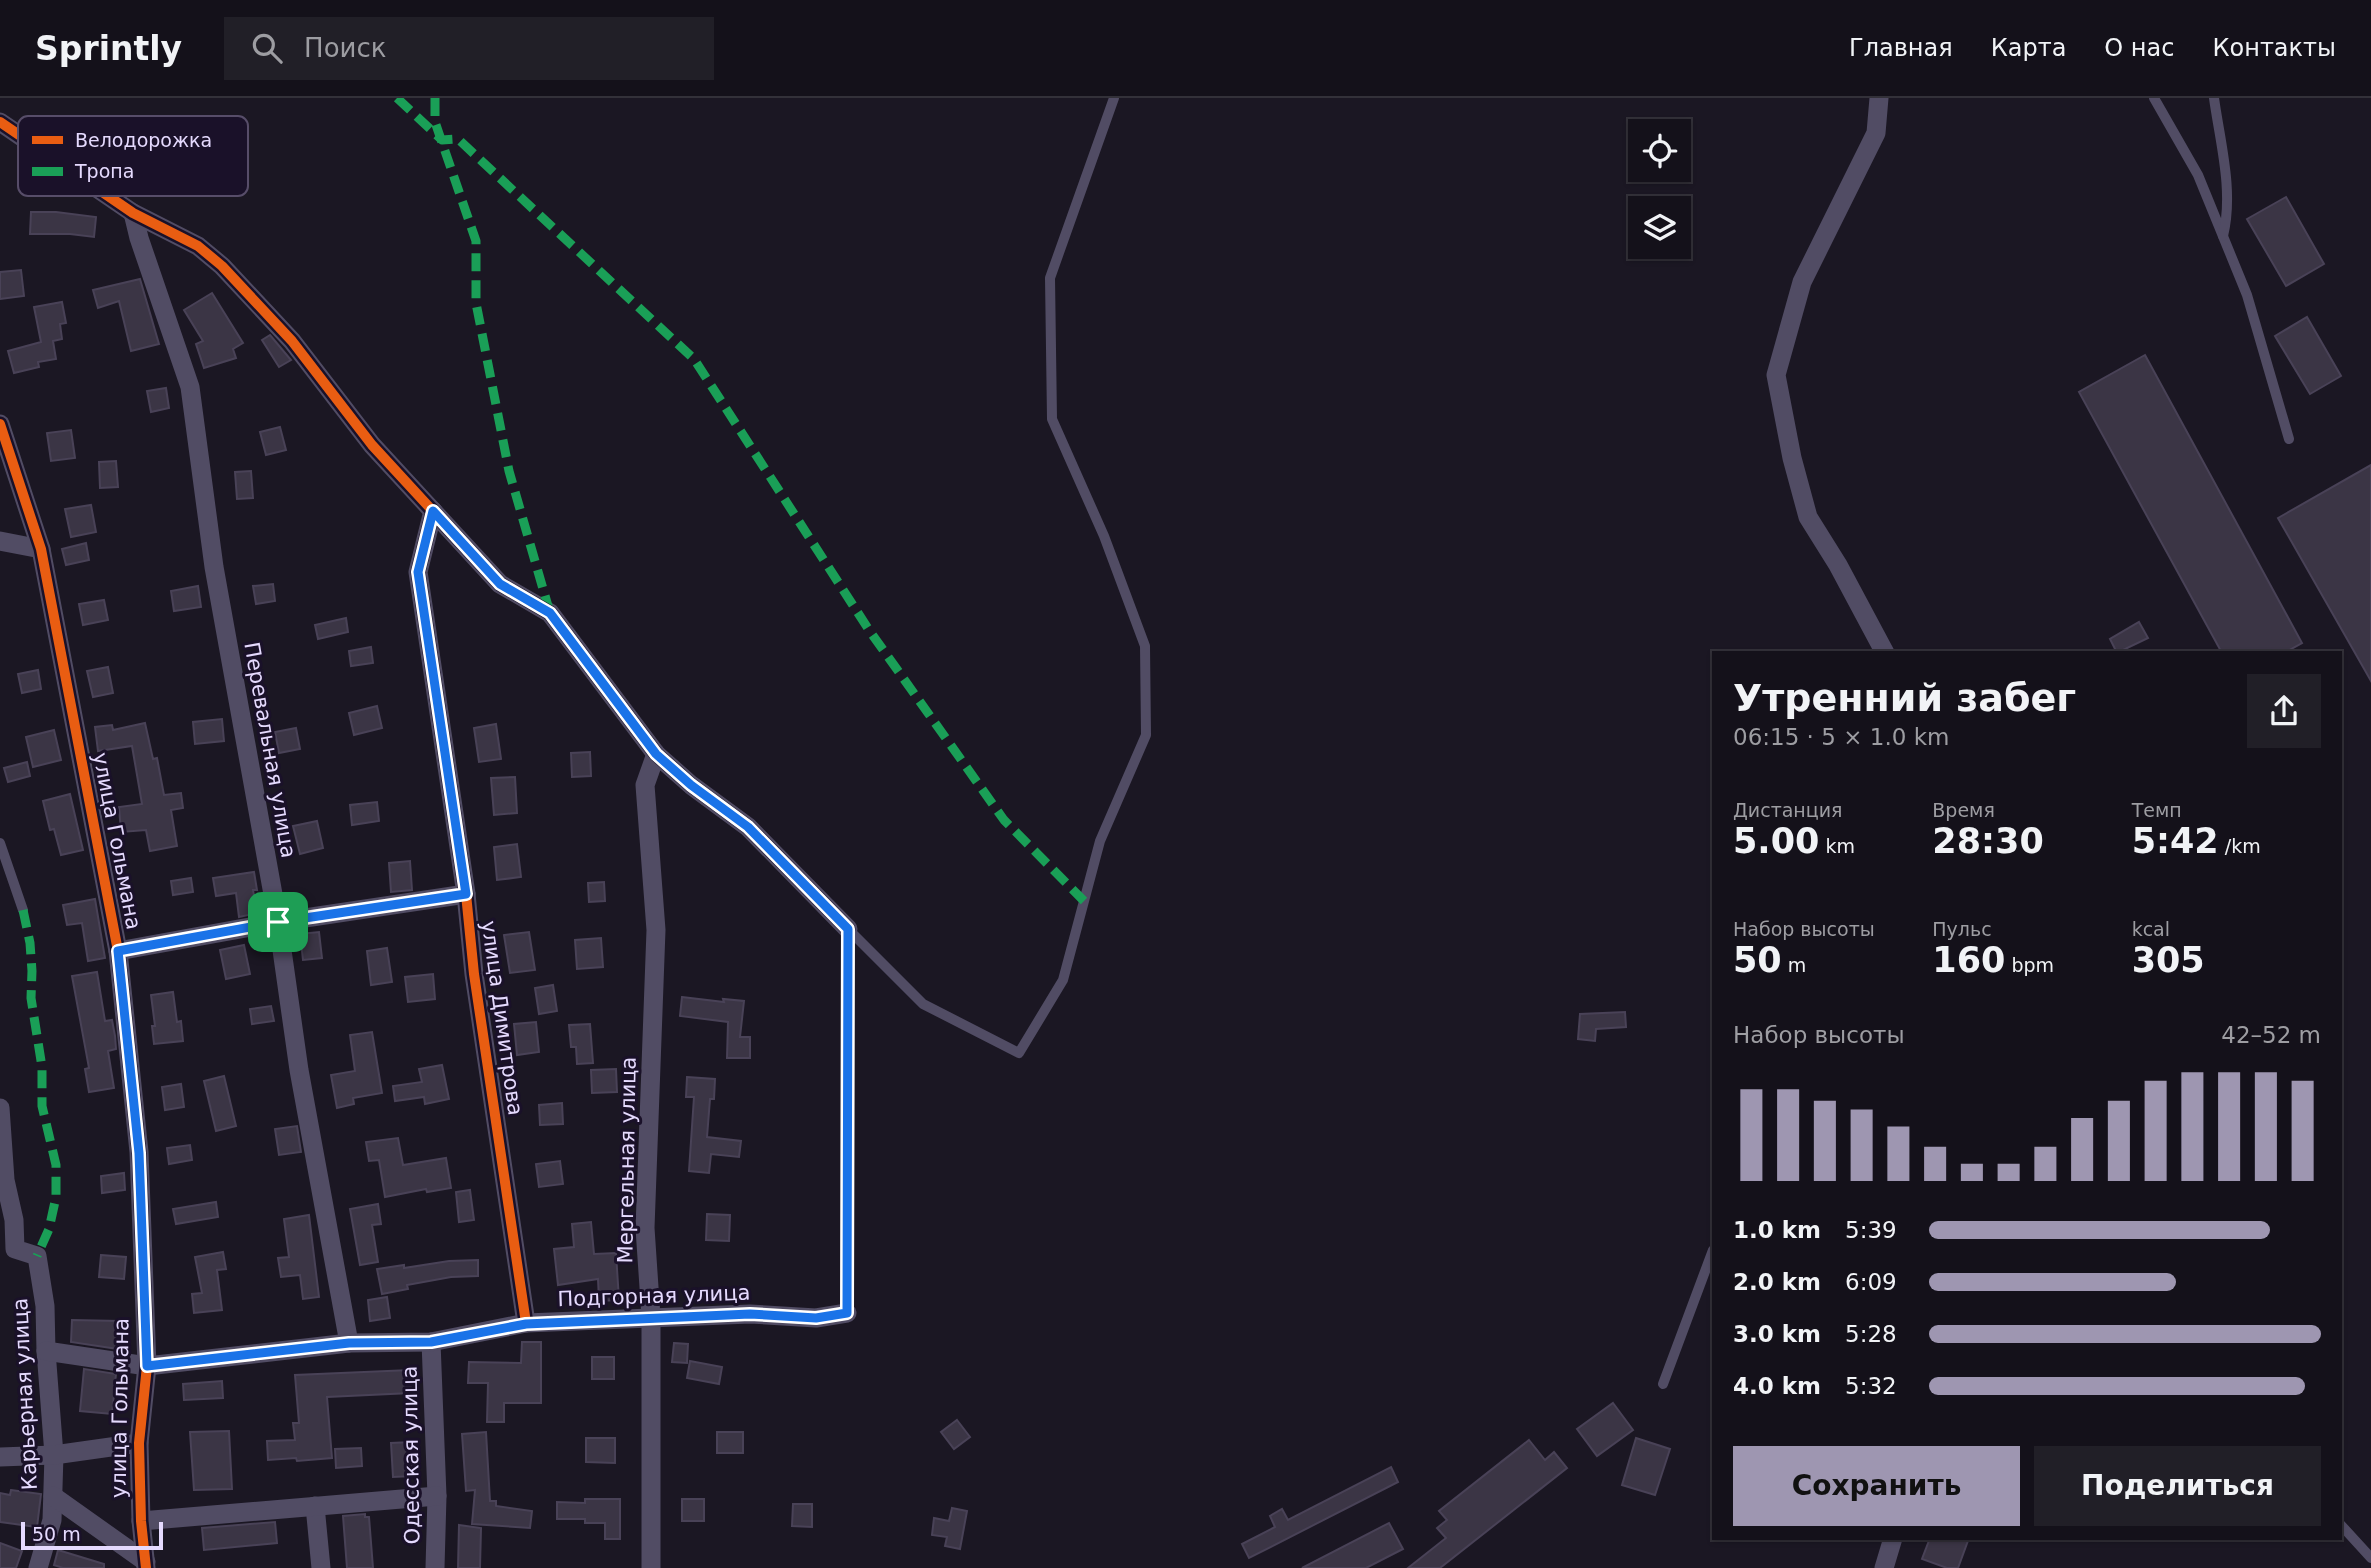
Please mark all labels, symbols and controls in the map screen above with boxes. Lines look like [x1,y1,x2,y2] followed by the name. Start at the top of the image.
[224,17,714,80] search box
[35,29,182,68] text: Sprintly
[248,29,286,67] icon: search
[304,33,386,63] text: Поиск
[1849,34,1953,62] text: Главная
[1991,34,2066,62] text: Карта
[2104,34,2174,62] text: О нас
[2212,34,2336,62] text: Контакты
[18,116,248,196] legend
[1628,119,1691,259] map controls
[1628,119,1691,182] button: locate
[75,129,212,151] text: Велодорожка
[74,160,134,182] text: Тропа
[1628,196,1691,259] button: layers
[239,640,301,860] street label: Перевальная улица
[2247,674,2321,748] button: share
[1733,676,2076,720] text: Утренний забег
[1733,724,1949,750] text: 06:15 · 5 × 1.0 km
[88,750,146,932] street label: улица Гольмана
[1733,799,1842,821] text: Дистанция
[1932,799,1995,821] text: Время
[2132,799,2182,821] text: Темп
[1733,821,1819,861] text: 5.00
[1932,821,2044,861] text: 28:30
[2132,821,2219,861] text: 5:42
[1819,835,1855,857] text: km
[2219,835,2261,857] text: /km
[248,892,308,952] pin
[259,903,297,941] icon: arrive
[1733,918,1875,940] text: Набор высоты
[1932,918,1992,940] text: Пульс
[2132,918,2170,940] text: kcal
[476,919,528,1117] street label: улица Димитрова
[1733,940,1782,980] text: 50
[1932,940,2005,980] text: 160
[2132,940,2205,980] text: 305
[1782,954,1806,976] text: m
[2005,954,2054,976] text: bpm
[1733,1022,1905,1048] text: Набор высоты
[2221,1022,2321,1048] text: 42–52 m
[613,1056,641,1264] street label: Мергельная улица
[1733,1217,1821,1243] text: 1.0 km
[1845,1217,1897,1243] text: 5:39
[1733,1269,1821,1295] text: 2.0 km
[1845,1269,1897,1295] text: 6:09
[557,1281,751,1311] street label: Подгорная улица
[8,1297,42,1491] street label: Карьерная улица
[106,1318,134,1498] street label: улица Гольмана
[1733,1321,1821,1347] text: 3.0 km
[1845,1321,1897,1347] text: 5:28
[397,1366,425,1544] street label: Одесская улица
[1733,1373,1821,1399] text: 4.0 km
[1845,1373,1897,1399] text: 5:32
[1733,1446,2020,1526] button: Сохранить
[2034,1446,2321,1526] button: Поделиться
[21,1519,163,1551] scale bar
[32,1523,81,1545] text: 50 m

